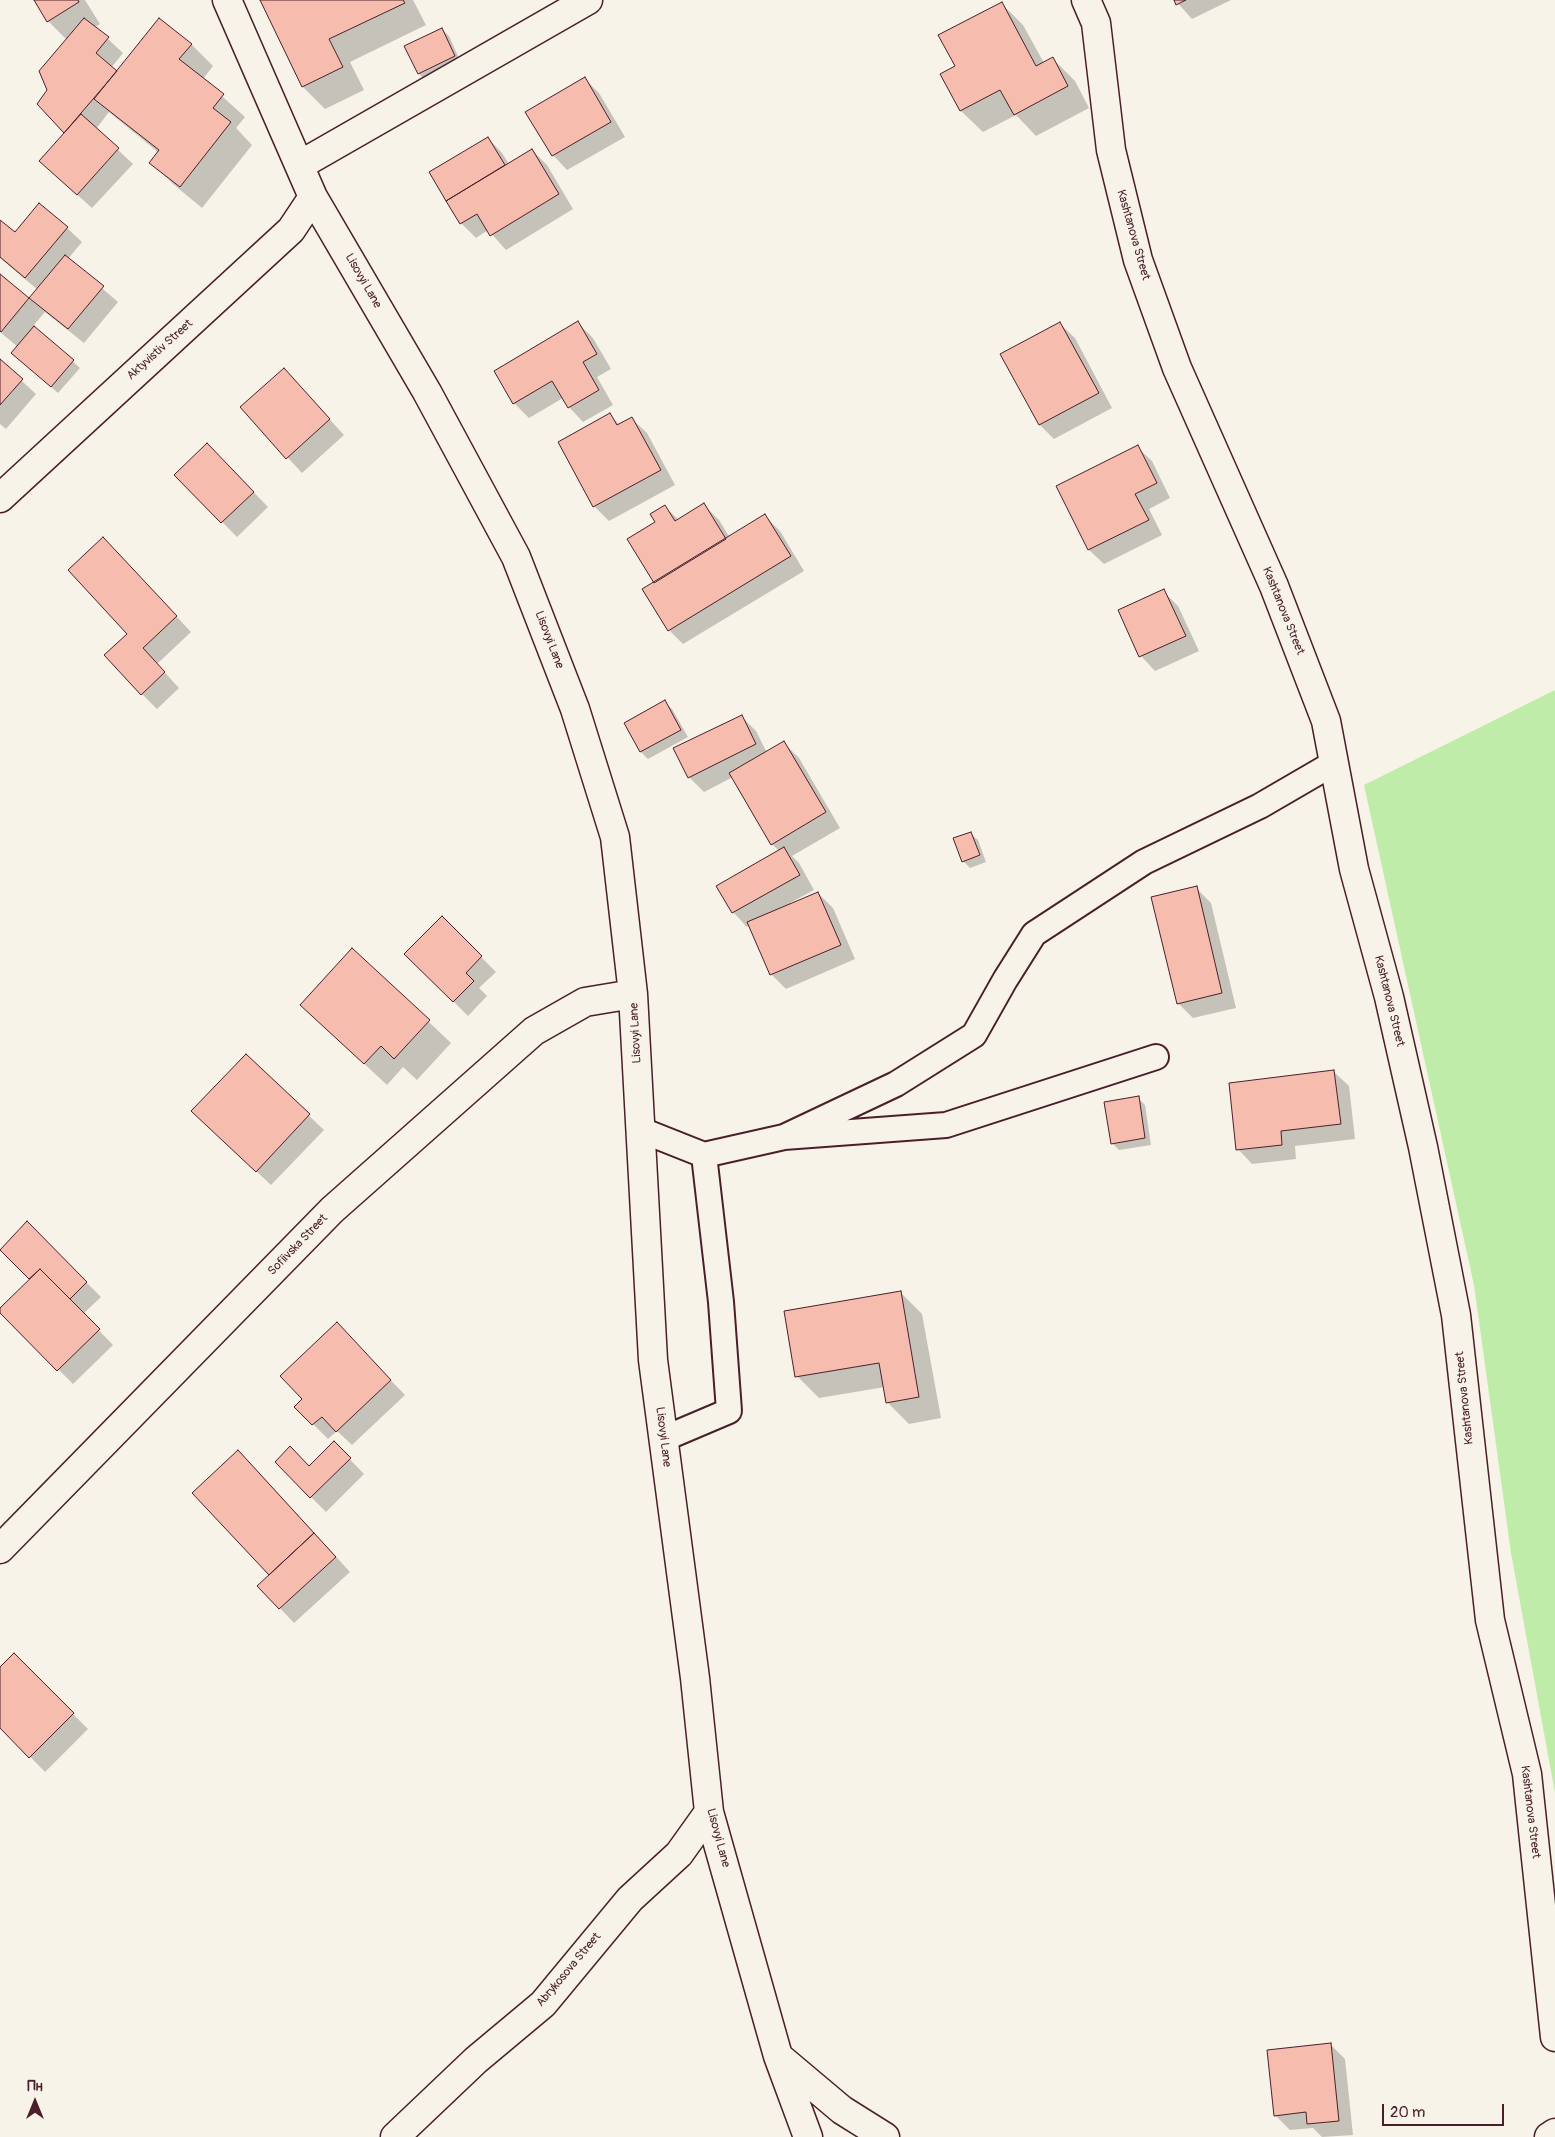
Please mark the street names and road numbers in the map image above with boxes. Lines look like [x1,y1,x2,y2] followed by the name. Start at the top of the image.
[1113,188,1153,282] street label: Kashtanova Street
[342,251,384,311] street label: Lisovyi Lane
[124,317,196,383] street label: Aktyvistiv Street
[1259,565,1307,657] street label: Kashtanova Street
[531,609,567,671] street label: Lisovyi Lane
[1371,954,1407,1048] street label: Kashtanova Street
[627,1002,645,1064] street label: Lisovyi Lane
[265,1211,331,1279] street label: Sofiivska Street
[1453,1351,1477,1445] street label: Kashtanova Street
[652,1406,674,1468] street label: Lisovyi Lane
[1517,1765,1543,1859] street label: Kashtanova Street
[703,1807,733,1869] street label: Lisovyi Lane
[534,1930,604,2010] street label: Abrykosova Street

